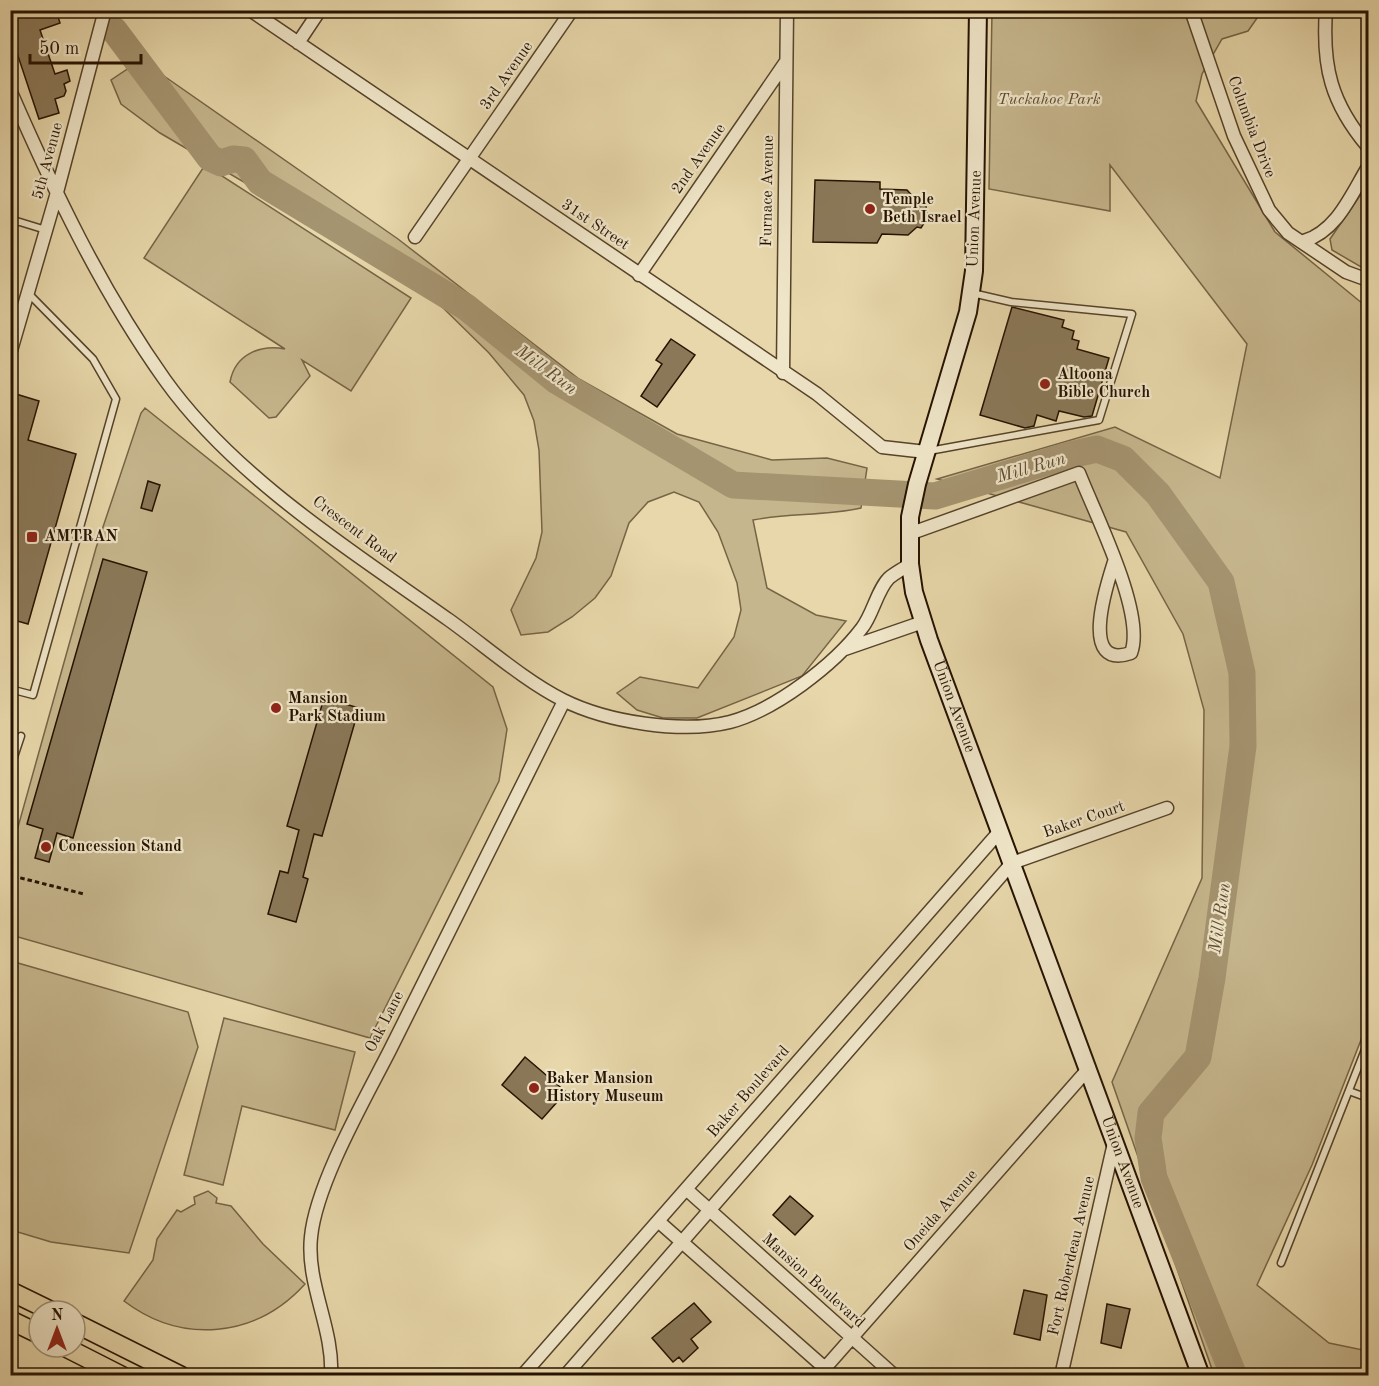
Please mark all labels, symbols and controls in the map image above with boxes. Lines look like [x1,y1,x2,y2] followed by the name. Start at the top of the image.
[30,27,141,65] scale bar
[478,39,536,113] street label: 3rd Avenue
[39,40,79,58] text: 50 m
[1224,74,1278,180] street label: Columbia Drive
[997,92,1101,108] park label: Tuckahoe Park
[30,121,66,201] street label: 5th Avenue
[669,121,729,197] street label: 2nd Avenue
[759,135,777,247] street label: Furnace Avenue
[965,170,985,268] street label: Union Avenue
[882,192,962,226] place label: Temple Beth Israel
[558,197,632,254] street label: 31st Street
[863,202,877,216] marker: Temple Beth Israel
[511,341,580,398] water label: Mill Run
[1057,367,1150,401] place label: Altoona Bible Church
[1038,377,1052,391] marker: Altoona Bible Church
[993,450,1068,487] water label: Mill Run
[309,493,399,567] street label: Crescent Road
[44,529,119,545] place label: AMTRAN
[25,530,39,544] marker: AMTRAN
[929,658,978,755] street label: Union Avenue
[288,691,386,725] place label: Mansion Park Stadium
[269,701,283,715] marker: Mansion Park Stadium
[1041,798,1127,841] street label: Baker Court
[58,839,182,855] place label: Concession Stand
[39,840,53,854] marker: Concession Stand
[1206,882,1234,955] water label: Mill Run
[363,989,407,1055] street label: Oak Lane
[705,1043,793,1141] street label: Baker Boulevard
[546,1071,664,1105] place label: Baker Mansion History Museum
[527,1081,541,1095] marker: Baker Mansion History Museum
[1098,1114,1146,1211] street label: Union Avenue
[901,1167,981,1255] street label: Oneida Avenue
[1046,1175,1098,1337] street label: Fort Roberdeau Avenue
[759,1231,867,1331] street label: Mansion Boulevard
[27,1299,87,1359] north arrow
[51,1308,64,1324] text: N

